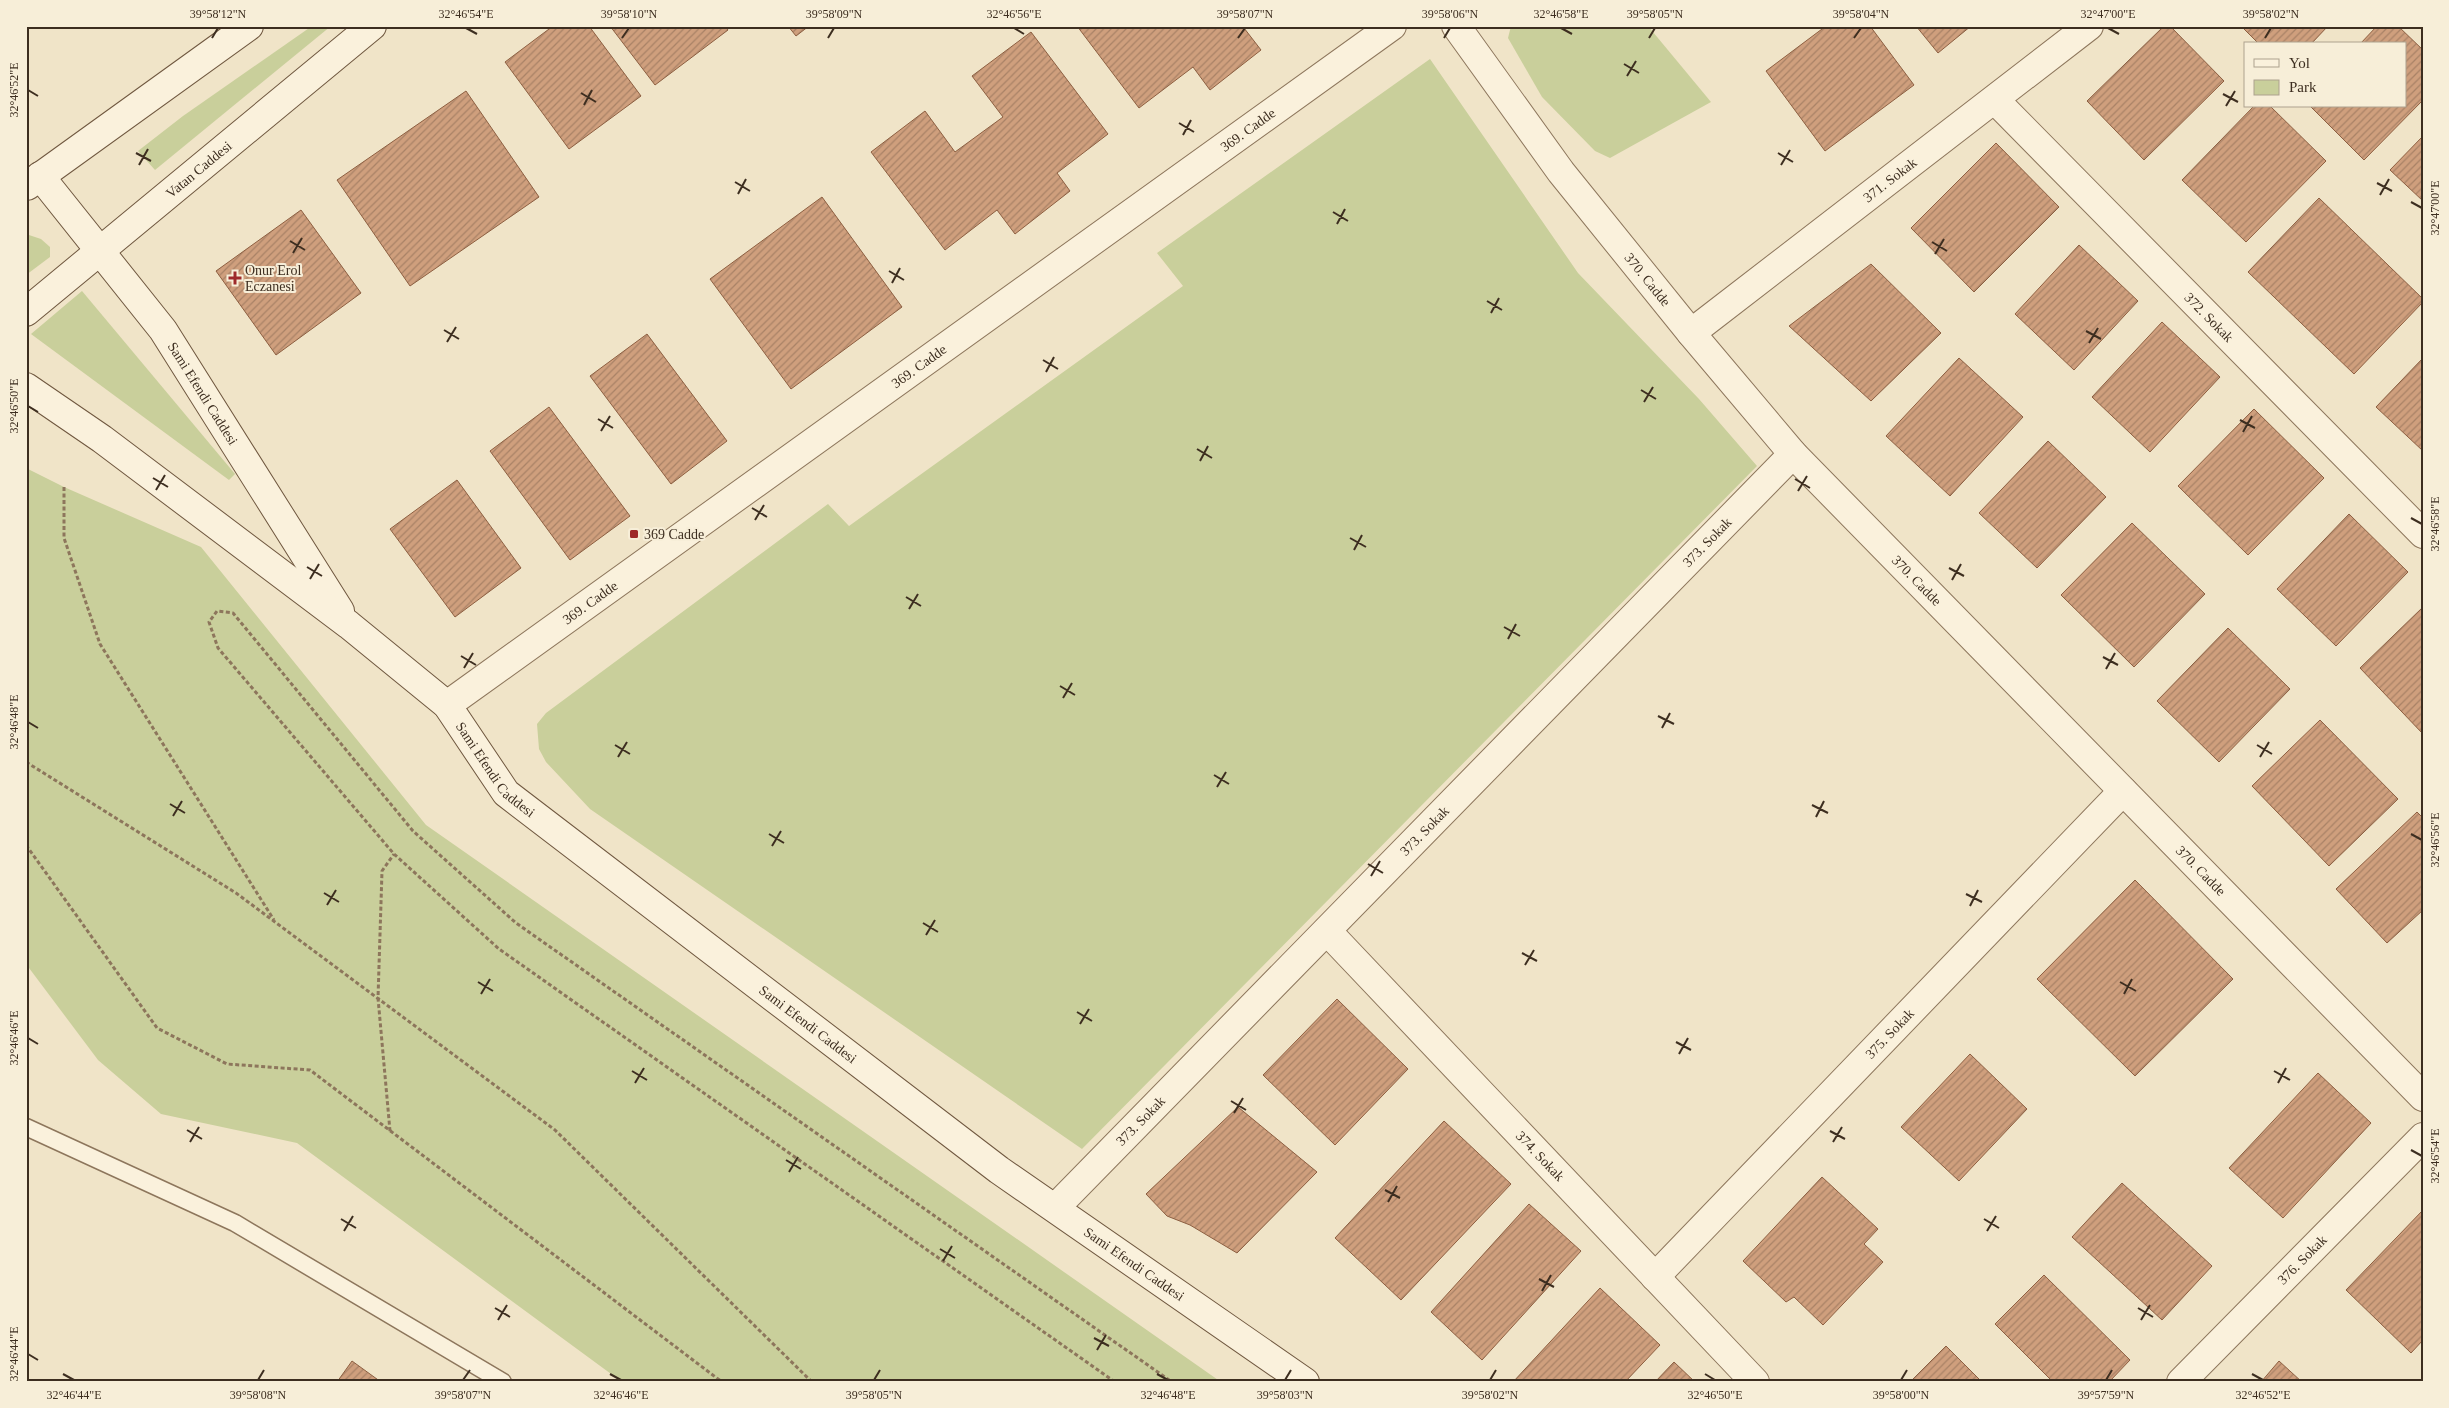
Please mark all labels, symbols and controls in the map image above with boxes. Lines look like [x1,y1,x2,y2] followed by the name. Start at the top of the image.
[190,7,247,21] text: 39°58'12"N
[438,7,494,21] text: 32°46'54"E
[601,7,658,21] text: 39°58'10"N
[806,7,863,21] text: 39°58'09"N
[986,7,1042,21] text: 32°46'56"E
[1217,7,1274,21] text: 39°58'07"N
[1422,7,1479,21] text: 39°58'06"N
[1533,7,1589,21] text: 32°46'58"E
[1627,7,1684,21] text: 39°58'05"N
[1833,7,1890,21] text: 39°58'04"N
[2080,7,2136,21] text: 32°47'00"E
[2243,7,2300,21] text: 39°58'02"N
[2244,42,2406,108] legend
[2289,55,2310,71] text: Yol
[7,62,21,118] text: 32°46'52"E
[2289,79,2317,95] text: Park
[1217,105,1278,154] street label: 369. Cadde
[163,138,235,201] street label: Vatan Caddesi
[1860,155,1919,205] street label: 371. Sokak
[2428,180,2442,236] text: 32°47'00"E
[1622,250,1674,309] street label: 370. Cadde
[245,263,301,294] place label: Onur Erol Eczanesi
[229,272,241,284] marker: Onur Erol Eczanesi
[2182,289,2237,345] street label: 372. Sokak
[165,339,241,448] street label: Sami Efendi Caddesi
[889,341,949,391] street label: 369. Cadde
[7,378,21,434] text: 32°46'50"E
[2428,496,2442,552] text: 32°46'58"E
[1680,514,1734,570] street label: 373. Sokak
[644,527,704,542] place label: 369 Cadde
[628,528,640,540] marker: 369 Cadde
[1889,552,1945,608] street label: 370. Cadde
[560,578,620,627] street label: 369. Cadde
[7,694,21,750] text: 32°46'48"E
[453,719,538,820] street label: Sami Efendi Caddesi
[1397,803,1452,858] street label: 373. Sokak
[2428,812,2442,868] text: 32°46'56"E
[2173,842,2229,898] street label: 370. Cadde
[757,982,860,1066] street label: Sami Efendi Caddesi
[1862,1006,1917,1061] street label: 375. Sokak
[7,1010,21,1066] text: 32°46'46"E
[1113,1093,1168,1149] street label: 373. Sokak
[1513,1128,1568,1184] street label: 374. Sokak
[2428,1128,2442,1184] text: 32°46'54"E
[1081,1224,1187,1304] street label: Sami Efendi Caddesi
[2274,1232,2329,1287] street label: 376. Sokak
[7,1326,21,1382] text: 32°46'44"E
[46,1388,102,1402] text: 32°46'44"E
[230,1388,287,1402] text: 39°58'08"N
[435,1388,492,1402] text: 39°58'07"N
[593,1388,649,1402] text: 32°46'46"E
[846,1388,903,1402] text: 39°58'05"N
[1140,1388,1196,1402] text: 32°46'48"E
[1257,1388,1314,1402] text: 39°58'03"N
[1462,1388,1519,1402] text: 39°58'02"N
[1687,1388,1743,1402] text: 32°46'50"E
[1873,1388,1930,1402] text: 39°58'00"N
[2078,1388,2135,1402] text: 39°57'59"N
[2235,1388,2291,1402] text: 32°46'52"E

